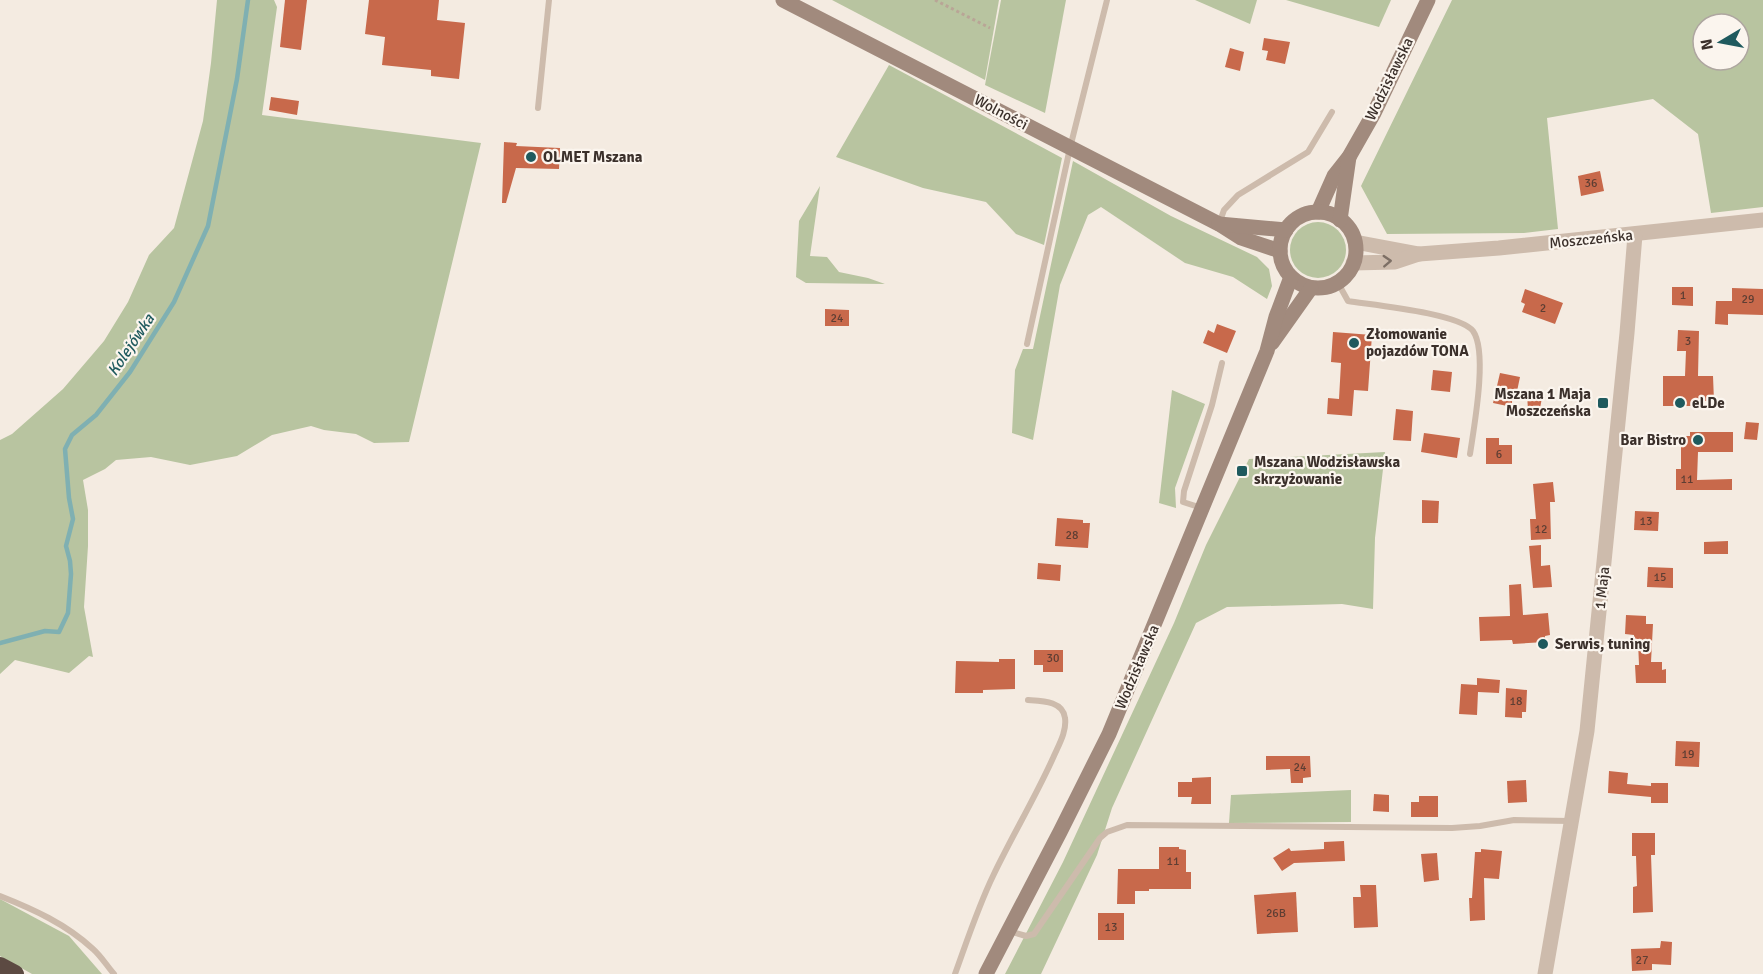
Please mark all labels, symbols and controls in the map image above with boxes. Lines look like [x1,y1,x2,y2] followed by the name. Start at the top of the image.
[1691,12,1751,72] north arrow
[1361,35,1417,123] street label: Wodzisławska
[1696,37,1718,52] text: N
[971,90,1031,134] street label: Wolności
[543,148,643,166] place label: OLMET Mszana
[524,150,538,164] marker: OLMET Mszana
[1585,176,1597,191] house number: 36
[1548,226,1634,252] street label: Moszczeńska
[1382,255,1391,268] one-way arrow
[1680,288,1686,303] house number: 1
[1742,292,1754,307] house number: 29
[1540,301,1546,316] house number: 2
[103,309,159,380] water label: Kolejówka
[831,311,844,326] house number: 24
[1366,325,1469,360] place label: Złomowanie pojazdów TONA
[1685,334,1691,349] house number: 3
[1347,336,1361,350] marker: Złomowanie pojazdów TONA
[1494,385,1591,420] place label: Mszana 1 Maja Moszczeńska
[1692,394,1725,412] place label: eLDe
[1596,396,1610,410] marker: Mszana 1 Maja Moszczeńska
[1673,396,1687,410] marker: eLDe
[1620,431,1686,449] place label: Bar Bistro
[1691,433,1705,447] marker: Bar Bistro
[1496,447,1502,462] house number: 6
[1254,453,1400,488] place label: Mszana Wodzisławska skrzyżowanie
[1235,464,1249,478] marker: Mszana Wodzisławska skrzyżowanie
[1681,472,1693,487] house number: 11
[1640,514,1652,529] house number: 13
[1535,522,1547,537] house number: 12
[1066,528,1078,543] house number: 28
[1591,566,1613,610] street label: 1 Maja
[1654,570,1666,585] house number: 15
[1111,622,1163,712] street label: Wodzisławska
[1555,635,1650,653] place label: Serwis, tuning
[1536,637,1550,651] marker: Serwis, tuning
[1047,651,1059,666] house number: 30
[1510,694,1522,709] house number: 18
[1682,747,1694,762] house number: 19
[1294,760,1307,775] house number: 24
[1167,854,1179,869] house number: 11
[1266,906,1286,921] house number: 26B
[1105,920,1117,935] house number: 13
[1636,953,1648,968] house number: 27

